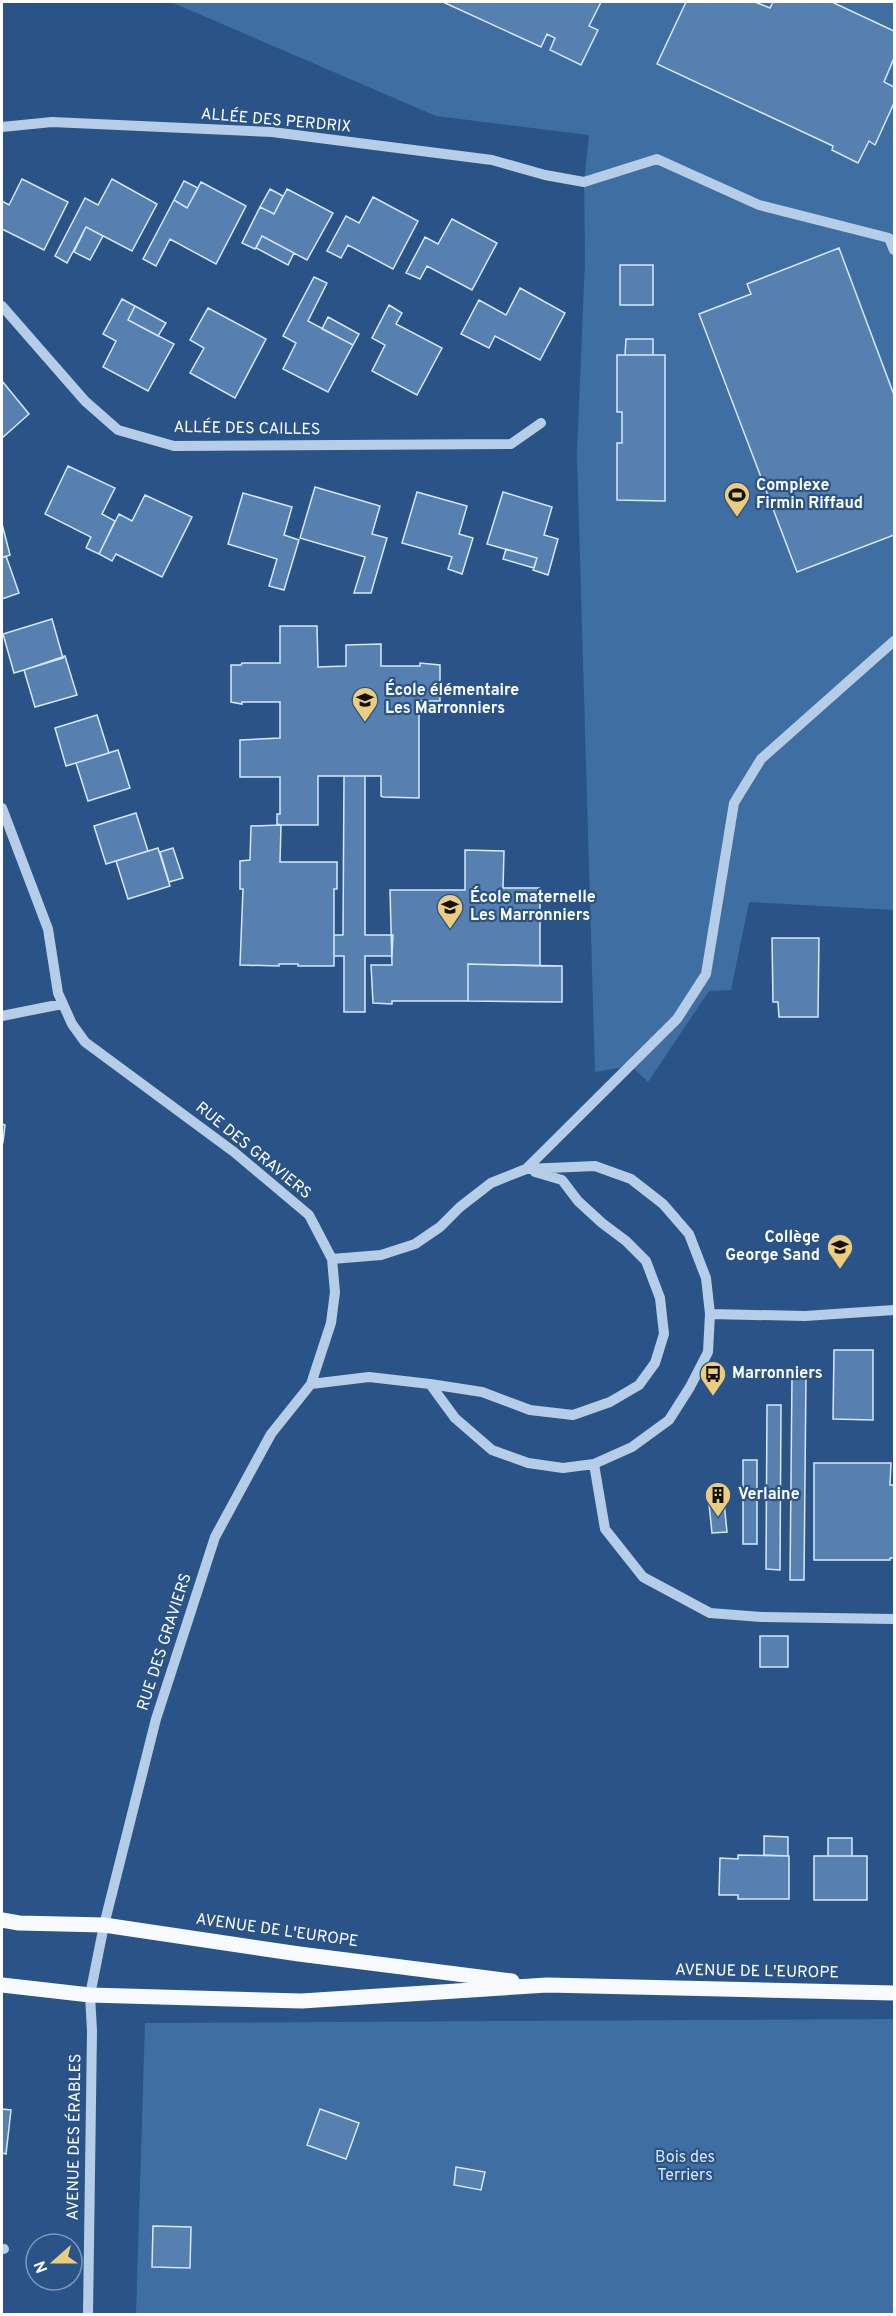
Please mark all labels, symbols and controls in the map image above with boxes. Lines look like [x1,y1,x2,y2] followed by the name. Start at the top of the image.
[200,102,352,138] street label: ALLÉE DES PERDRIX
[173,416,321,440] street label: ALLÉE DES CAILLES
[756,476,863,514] place label: Complexe Firmin Riffaud
[722,480,752,518] sports icon: Complexe Firmin Riffaud
[385,679,519,719] place label: École élémentaire Les Marronniers
[350,685,380,723] school or university icon: École élémentaire Les Marronniers
[470,886,596,926] place label: École maternelle Les Marronniers
[435,892,465,930] school or university icon: École maternelle Les Marronniers
[191,1098,315,1204] street label: RUE DES GRAVIERS
[725,1228,820,1266] place label: Collège George Sand
[825,1232,855,1270] school or university icon: Collège George Sand
[698,1359,728,1397] bus stop icon: Marronniers
[732,1364,823,1384] place label: Marronniers
[703,1480,733,1518] building icon: Verlaine
[738,1485,800,1505] place label: Verlaine
[133,1571,197,1713] street label: RUE DES GRAVIERS
[195,1910,359,1952] street label: AVENUE DE L'EUROPE
[675,1961,839,1983] street label: AVENUE DE L'EUROPE
[62,2053,86,2221] street label: AVENUE DES ÉRABLES
[655,2148,715,2186] park label: Bois des Terriers
[24,2232,84,2292] north arrow
[30,2258,53,2276] text: N

